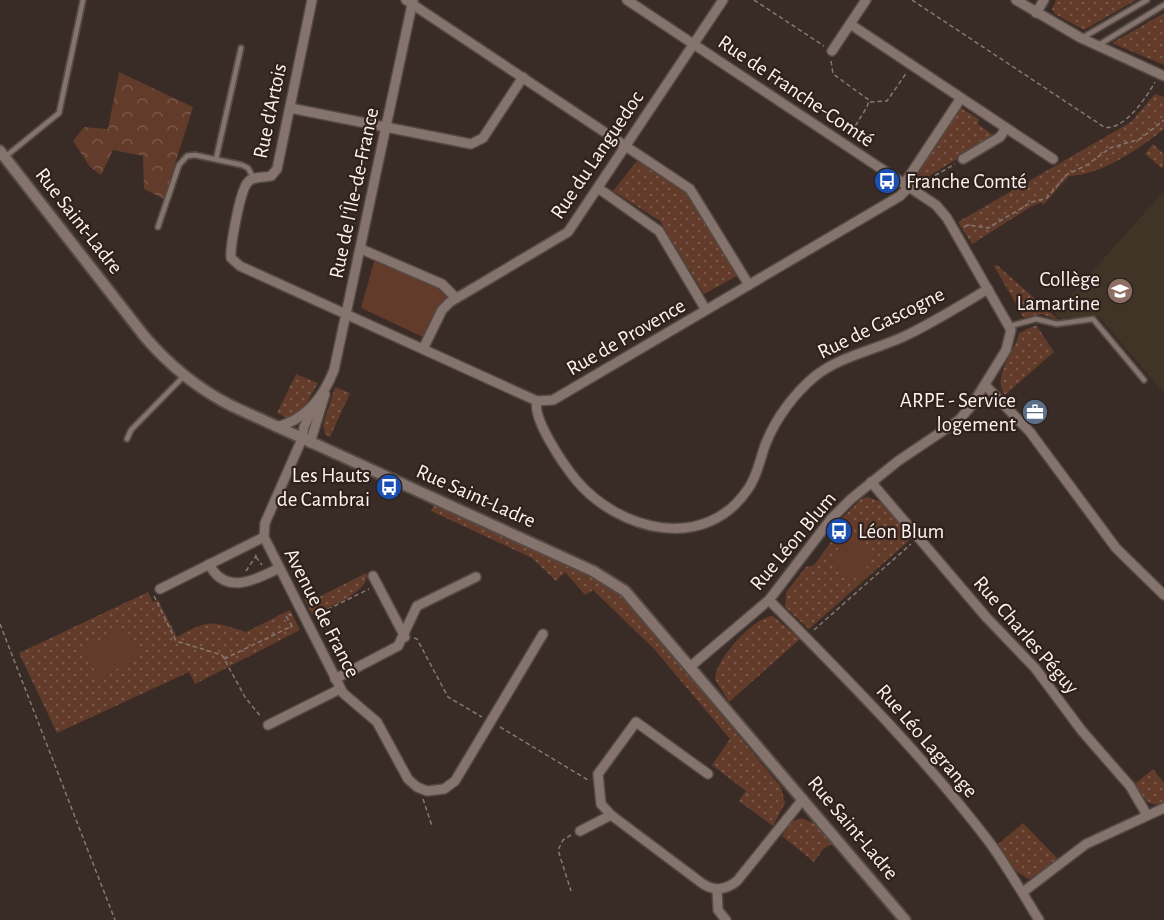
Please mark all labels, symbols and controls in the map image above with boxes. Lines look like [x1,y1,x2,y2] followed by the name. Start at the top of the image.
[714,31,878,151] street label: Rue de Franche-Comté
[250,62,290,160] street label: Rue d'Artois
[547,87,647,223] street label: Rue du Languedoc
[324,105,382,280] street label: Rue de l'Île-de-France
[31,164,127,278] street label: Rue Saint-Ladre
[872,166,902,196] bus stop icon: Franche Comté
[906,171,1027,192] place label: Franche Comté
[1016,269,1100,314] place label: Collège Lamartine
[1105,276,1135,306] school or university icon: Collège Lamartine
[814,283,948,363] street label: Rue de Gascogne
[563,295,689,379] street label: Rue de Provence
[900,390,1016,435] place label: ARPE - Service logement
[1020,397,1050,427] office icon: ARPE - Service logement
[413,460,539,532] street label: Rue Saint-Ladre
[277,465,370,510] place label: Les Hauts de Cambrai
[374,472,404,502] bus stop icon: Les Hauts de Cambrai
[746,488,840,594] street label: Rue Léon Blum
[824,516,854,546] bus stop icon: Léon Blum
[858,521,944,542] place label: Léon Blum
[280,545,364,681] street label: Avenue de France
[969,572,1083,698] street label: Rue Charles Péguy
[872,680,982,802] street label: Rue Léo Lagrange
[804,772,902,884] street label: Rue Saint-Ladre

